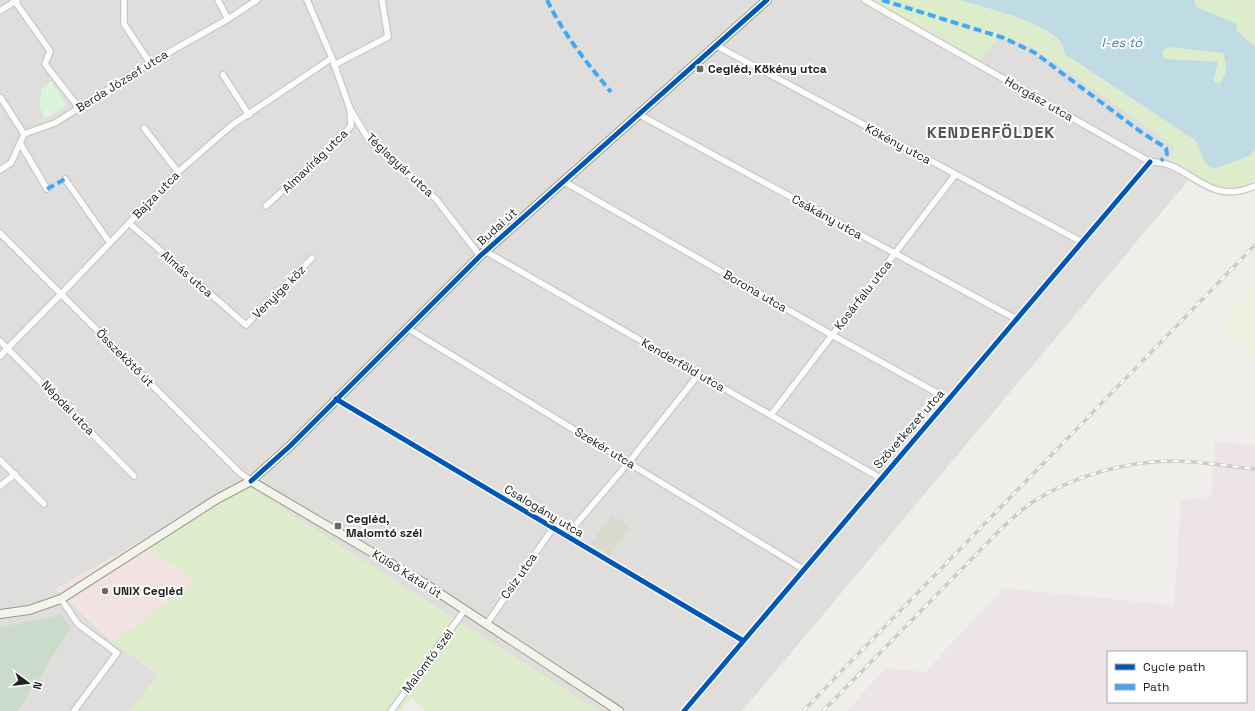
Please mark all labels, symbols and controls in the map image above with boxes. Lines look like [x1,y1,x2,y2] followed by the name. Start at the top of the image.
[1102,34,1143,51] water label: I-es tó
[73,46,171,116] street label: Berda József utca
[708,61,827,77] place label: Cegléd, Kökény utca
[695,64,705,74] marker: Cegléd, Kökény utca
[1002,73,1076,125] street label: Horgász utca
[862,120,934,168] street label: Kökény utca
[927,122,1055,143] district label: KENDERFÖLDEK
[279,126,351,196] street label: Almavirág utca
[363,130,437,200] street label: Téglagyár utca
[129,168,183,222] street label: Bajza utca
[789,191,865,243] street label: Csákány utca
[474,205,520,249] street label: Budai út
[158,247,216,301] street label: Almás utca
[831,257,895,333] street label: Kosárfalu utca
[249,262,309,322] street label: Venyige köz
[720,266,790,316] street label: Borona utca
[93,326,157,390] street label: Összekötő út
[638,335,728,395] street label: Kenderföld utca
[38,377,98,439] street label: Népdal utca
[870,386,948,472] street label: Szövetkezet utca
[572,424,638,472] street label: Szekér utca
[501,481,587,541] street label: Csalogány utca
[346,511,422,541] place label: Cegléd, Malomtó szél
[333,521,343,531] marker: Cegléd, Malomtó szél
[369,546,445,602] street label: Külső Kátai út
[497,550,541,602] street label: Csíz utca
[113,583,183,599] place label: UNIX Cegléd
[100,586,110,596] marker: UNIX Cegléd
[399,626,457,696] street label: Malomtó szél
[1107,651,1247,703] legend
[1143,659,1205,675] text: Cycle path
[8,663,48,703] north arrow
[1143,679,1169,695] text: Path
[30,680,45,691] text: N

